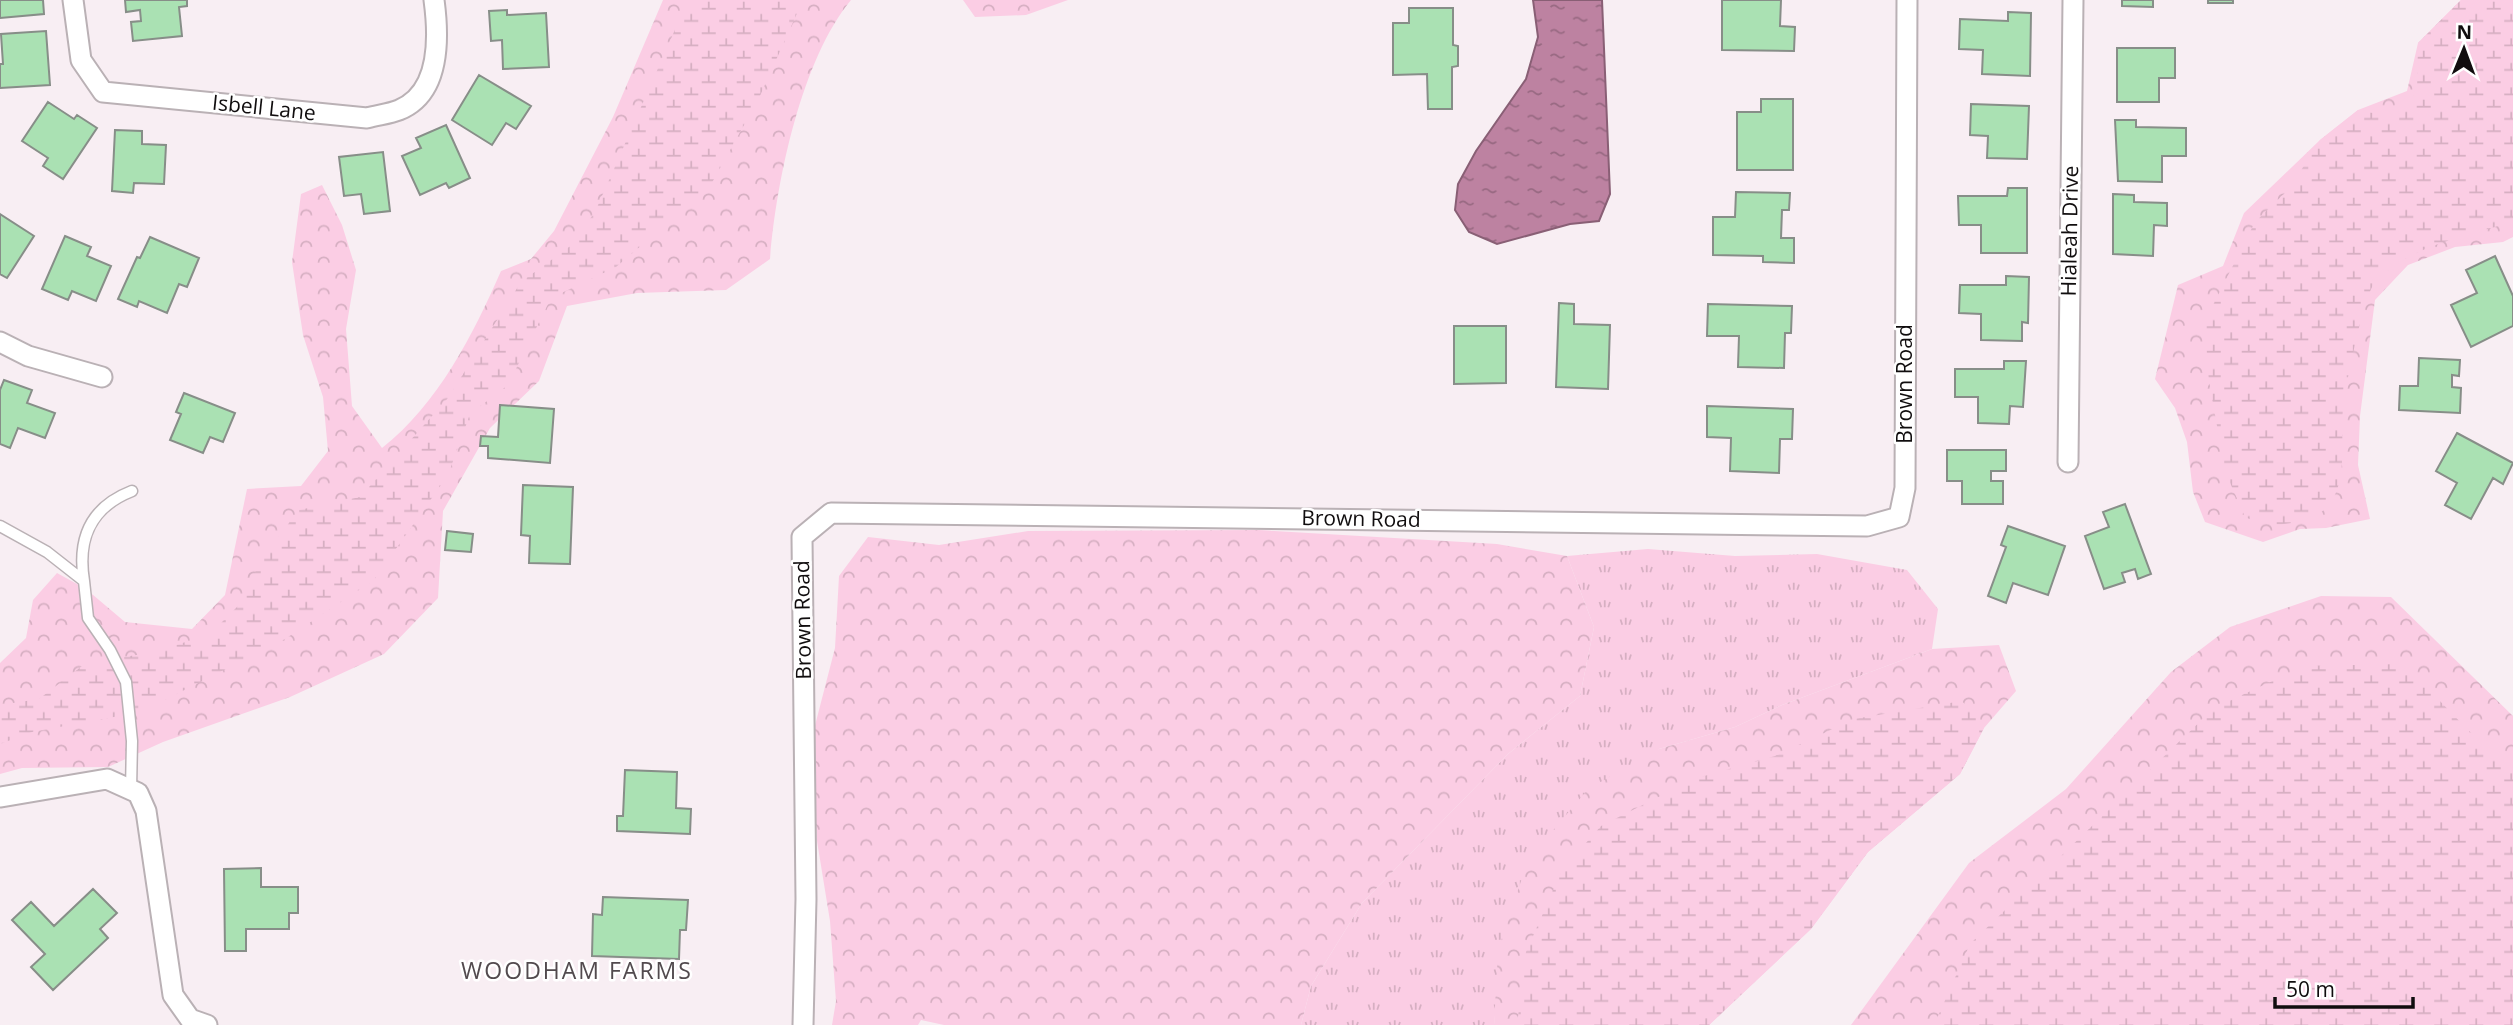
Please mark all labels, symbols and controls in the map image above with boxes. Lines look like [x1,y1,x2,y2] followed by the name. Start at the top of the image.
[2429,14,2499,84] north arrow
[2456,19,2472,45] text: N
[211,88,317,126] street label: Isbell Lane
[2054,165,2084,297] street label: Hialeah Drive
[1890,324,1918,444] street label: Brown Road
[1301,503,1421,533] street label: Brown Road
[787,560,817,680] street label: Brown Road
[461,954,693,986] district label: WOODHAM FARMS
[2275,965,2413,1009] scale bar
[2286,975,2335,1003] text: 50 m

